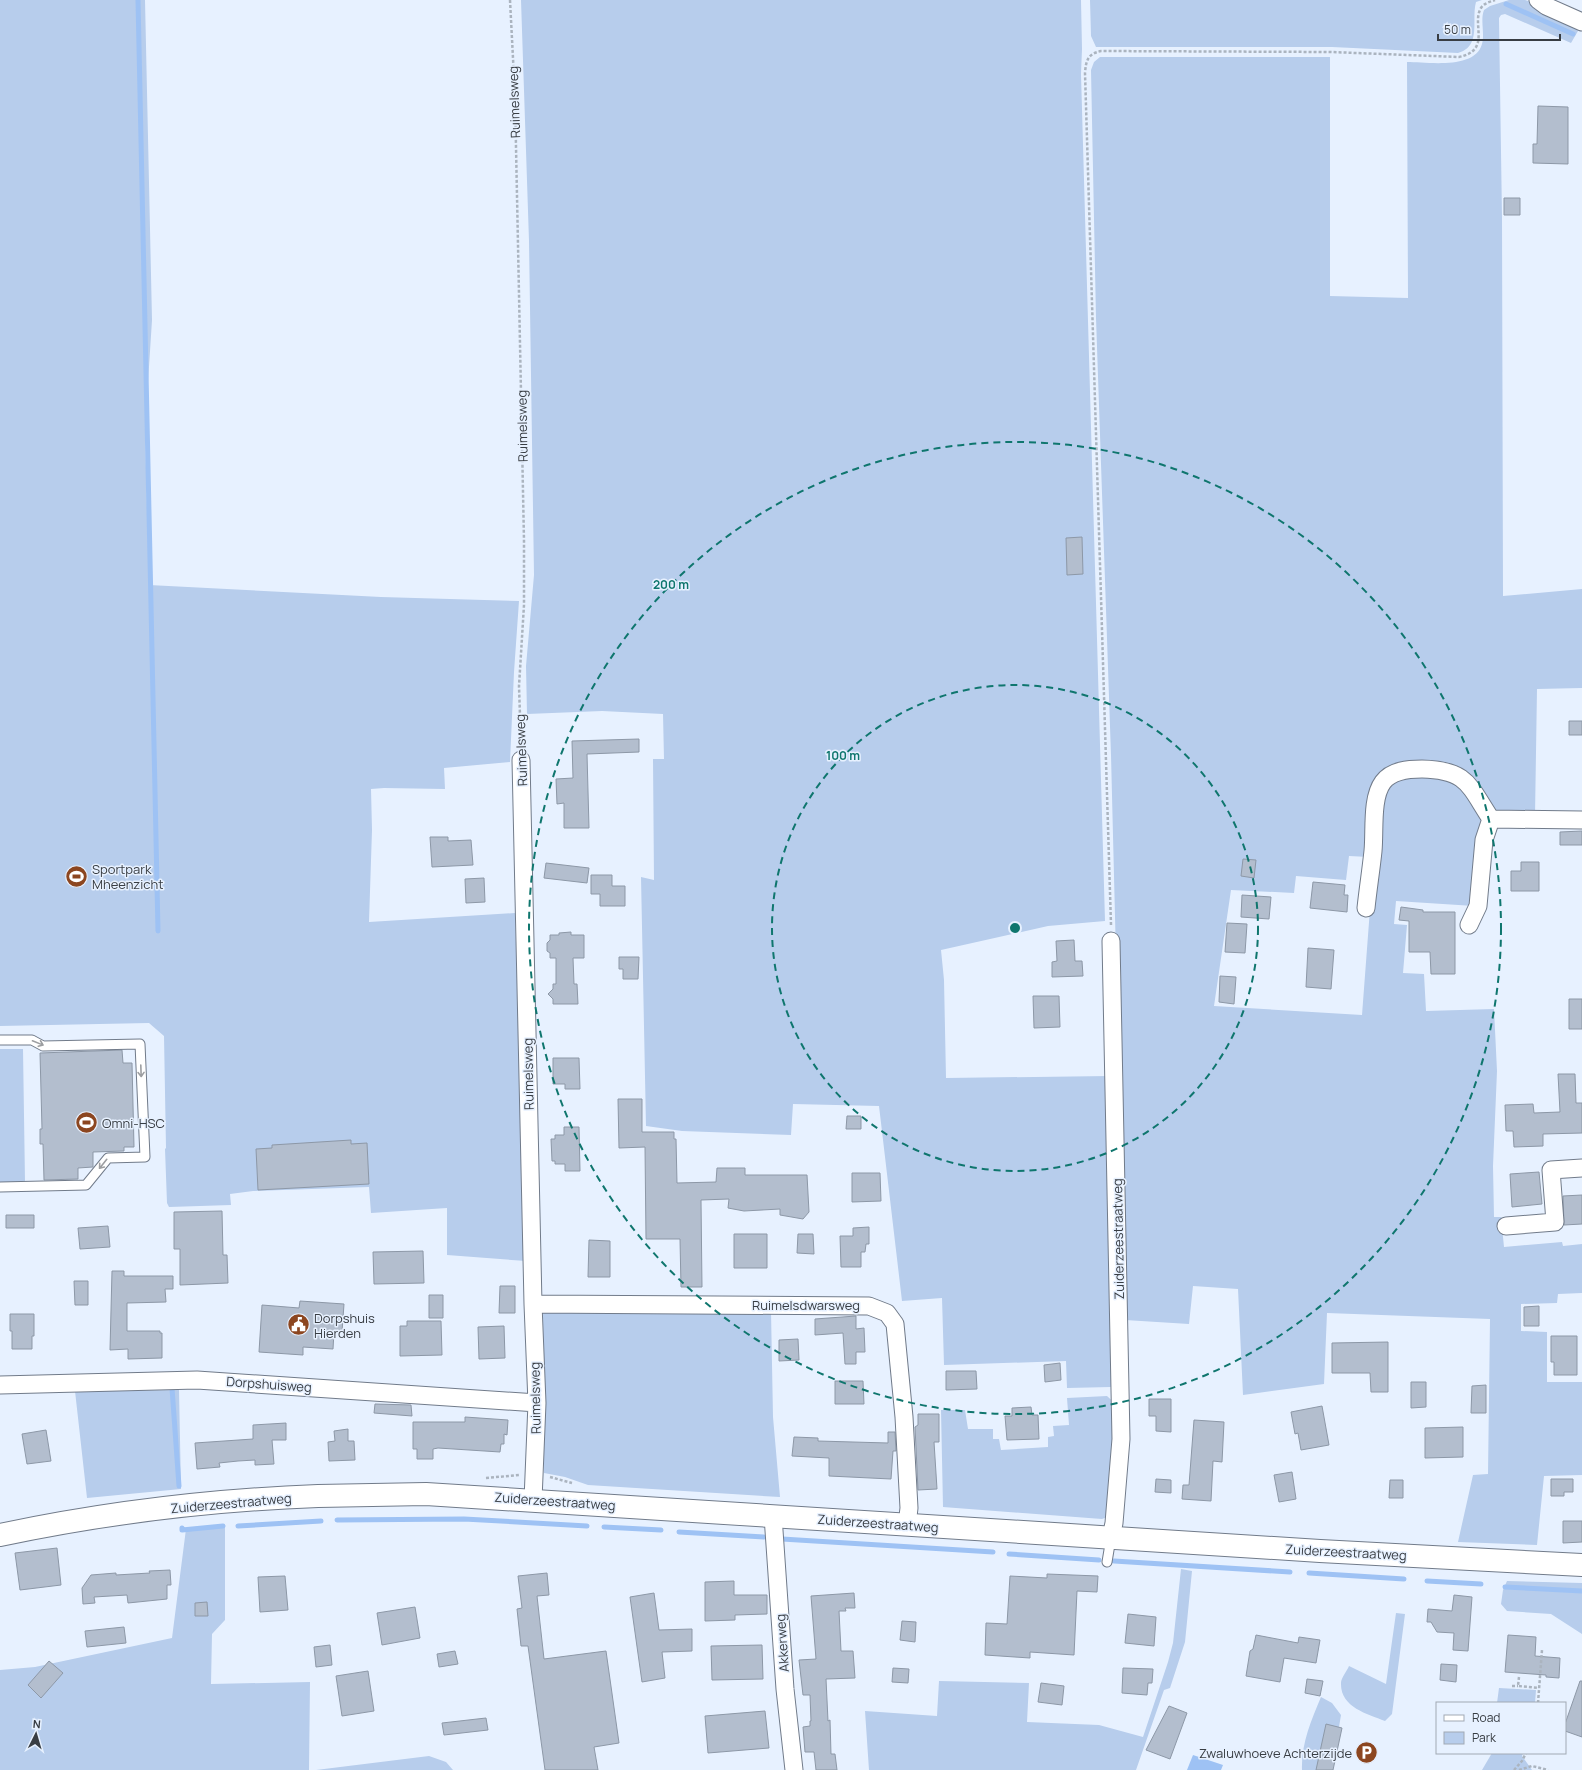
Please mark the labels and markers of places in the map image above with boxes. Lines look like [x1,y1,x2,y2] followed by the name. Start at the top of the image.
[92,860,163,893] place label: Sportpark Mheenzicht
[64,863,90,889] sports icon: Sportpark Mheenzicht
[1008,921,1022,935] centre of rings
[73,1110,99,1136] sports icon: Omni-HSC
[102,1114,165,1132] place label: Omni-HSC
[314,1309,375,1342] place label: Dorpshuis Hierden
[285,1312,311,1338] public building icon: Dorpshuis Hierden
[1354,1740,1380,1766] parking icon: Zwaluwhoeve Achterzijde
[1199,1744,1352,1762] place label: Zwaluwhoeve Achterzijde

